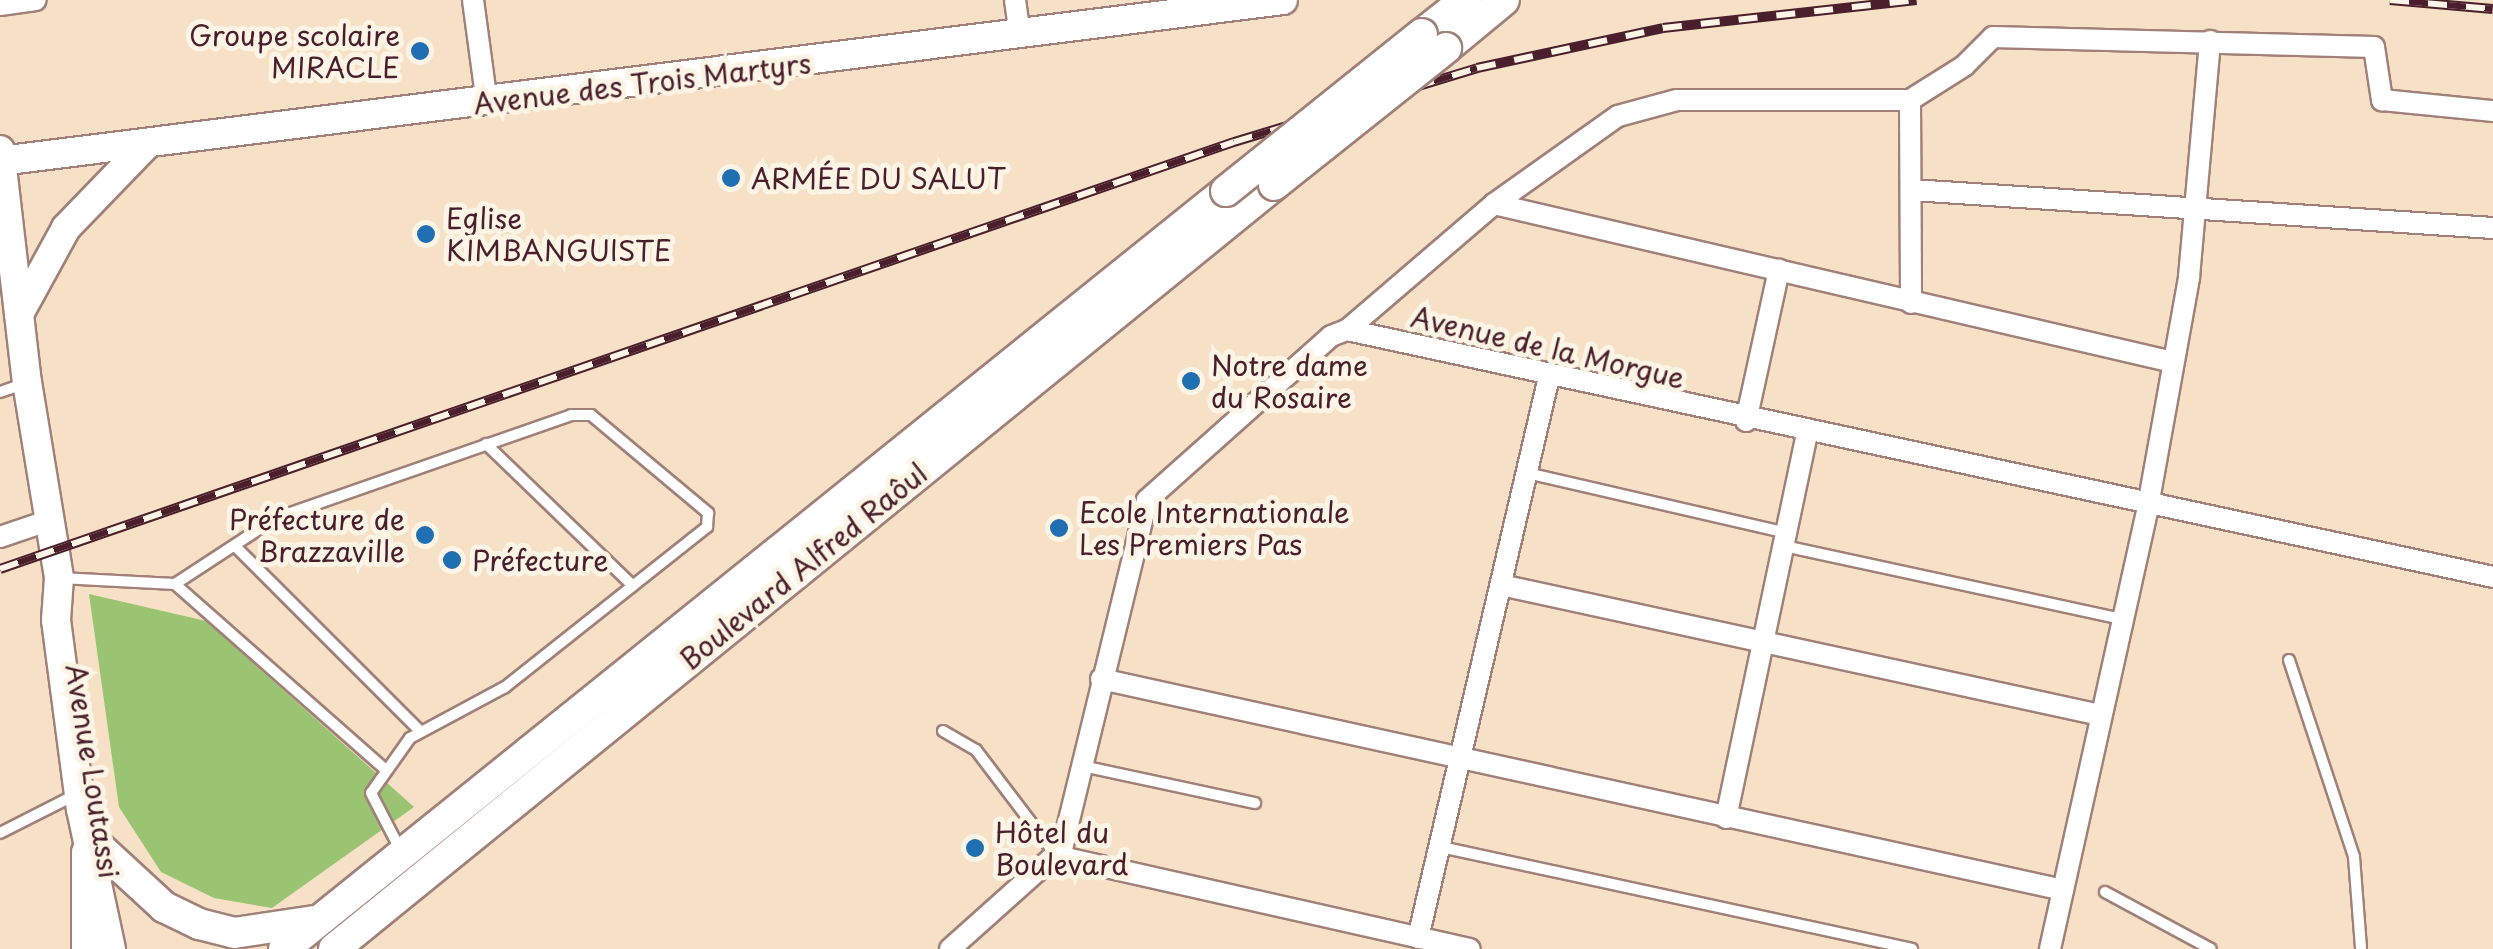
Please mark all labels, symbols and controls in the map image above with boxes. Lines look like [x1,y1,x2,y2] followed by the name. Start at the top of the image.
[189,18,400,84] place label: Groupe scolaire MIRACLE
[409,40,431,62] marker: Groupe scolaire MIRACLE
[471,46,813,120] street label: Avenue des Trois Martyrs
[751,161,1010,195] place label: ARMÉE DU SALUT
[720,167,742,189] marker: ARMÉE DU SALUT
[446,201,672,267] place label: Eglise KIMBANGUISTE
[415,223,437,245] marker: Eglise KIMBANGUISTE
[1407,299,1689,395] street label: Avenue de la Morgue
[1211,348,1370,414] place label: Notre dame du Rosaire
[1180,370,1202,392] marker: Notre dame du Rosaire
[671,455,935,677] street label: Boulevard Alfred Raôul
[1079,495,1352,561] place label: Ecole Internationale Les Premiers Pas
[229,502,405,568] place label: Préfecture de Brazzaville
[1048,517,1070,539] marker: Ecole Internationale Les Premiers Pas
[414,524,436,546] marker: Préfecture de Brazzaville
[472,543,608,577] place label: Préfecture
[441,549,463,571] marker: Préfecture
[60,662,126,880] street label: Avenue Loutassi
[995,815,1128,881] place label: Hôtel du Boulevard
[964,837,986,859] marker: Hôtel du Boulevard

